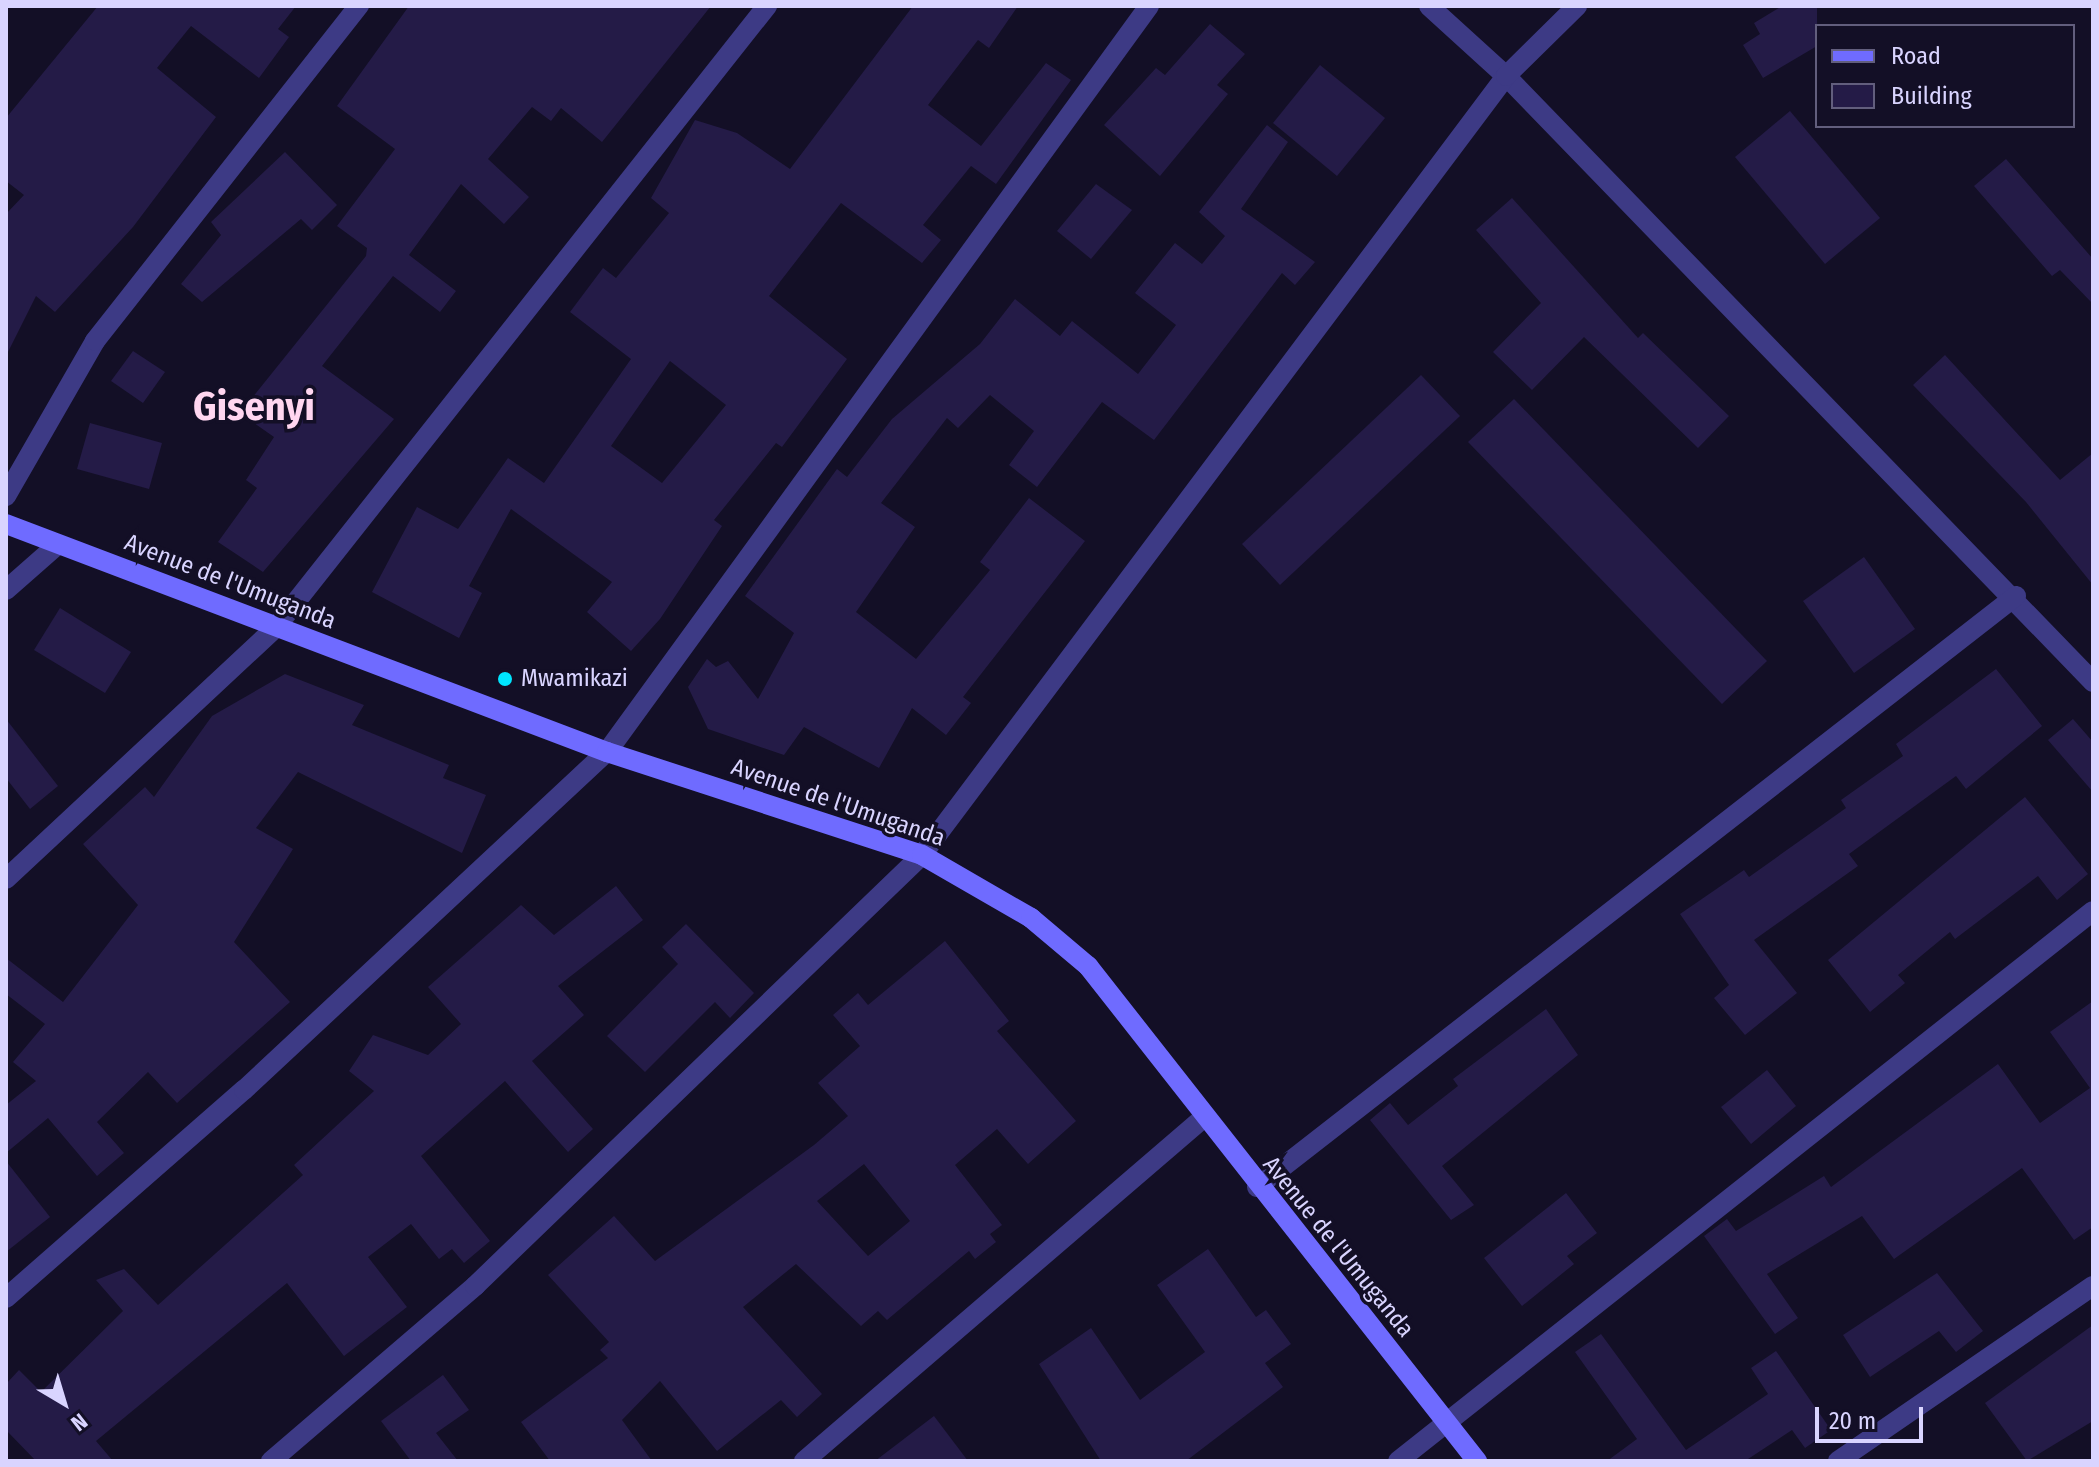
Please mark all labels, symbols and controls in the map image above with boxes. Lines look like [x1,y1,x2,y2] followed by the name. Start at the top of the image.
[1815,24,2075,128] legend
[1891,42,1941,70] text: Road
[1891,82,1972,110] text: Building
[193,383,315,431] district label: Gisenyi
[120,528,340,636] street label: Avenue de l'Umuganda
[521,665,628,693] place label: Mwamikazi
[496,670,514,688] marker: Mwamikazi
[727,753,949,853] street label: Avenue de l'Umuganda
[1256,1151,1420,1343] street label: Avenue de l'Umuganda
[24,1363,104,1443] north arrow
[1819,1391,1927,1441] scale bar
[1829,1407,1876,1435] text: 20 m
[66,1408,93,1437] text: N

